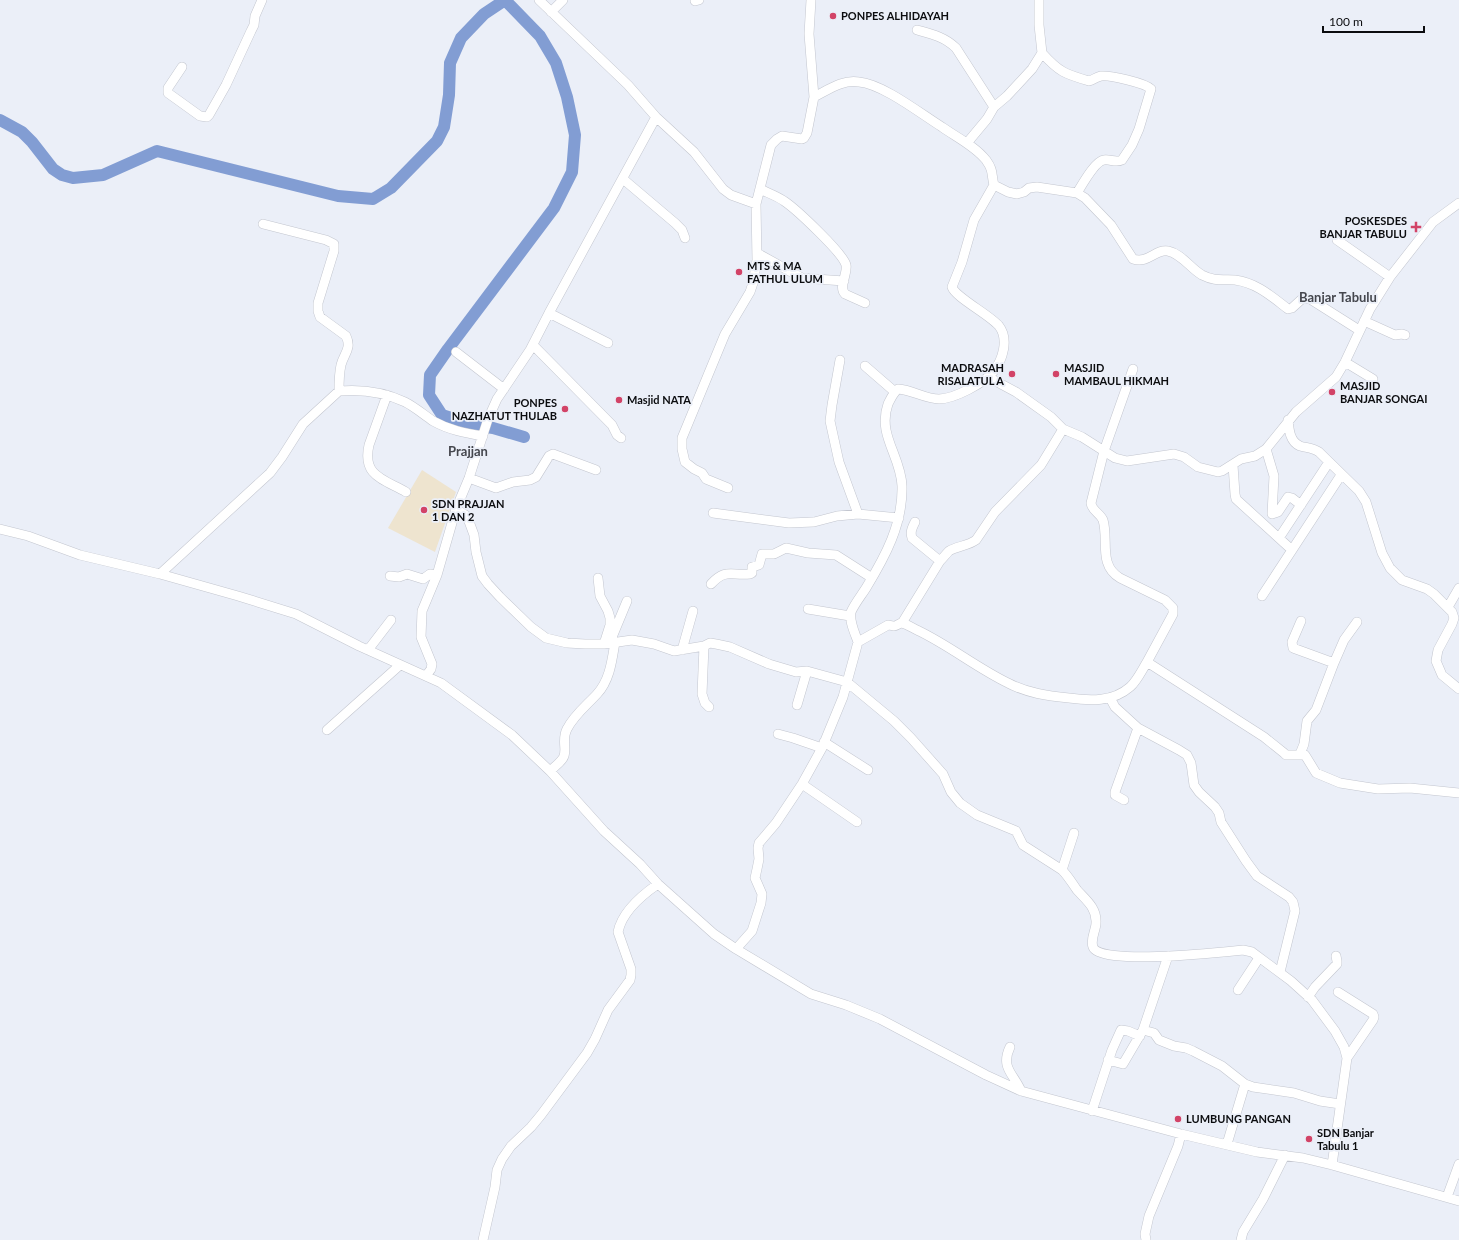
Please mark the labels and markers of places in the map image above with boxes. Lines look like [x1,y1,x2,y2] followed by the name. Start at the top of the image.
[841,9,949,22] place label: PONPES ALHIDAYAH
[828,11,838,21] marker: PONPES ALHIDAYAH
[1320,214,1407,240] place label: POSKESDES BANJAR TABULU
[1410,221,1422,233] marker: POSKESDES BANJAR TABULU
[747,259,823,285] place label: MTS & MA FATHUL ULUM
[734,267,744,277] marker: MTS & MA FATHUL ULUM
[937,361,1004,387] place label: MADRASAH RISALATUL A
[1064,361,1169,387] place label: MASJID MAMBAUL HIKMAH
[1007,369,1017,379] marker: MADRASAH RISALATUL A
[1051,369,1061,379] marker: MASJID MAMBAUL HIKMAH
[1340,379,1427,405] place label: MASJID BANJAR SONGAI
[1327,387,1337,397] marker: MASJID BANJAR SONGAI
[627,393,691,406] place label: Masjid NATA
[614,395,624,405] marker: Masjid NATA
[452,396,557,422] place label: PONPES NAZHATUT THULAB
[560,404,570,414] marker: PONPES NAZHATUT THULAB
[432,497,504,523] place label: SDN PRAJJAN 1 DAN 2
[419,505,429,515] marker: SDN PRAJJAN 1 DAN 2
[1186,1112,1291,1125] place label: LUMBUNG PANGAN
[1173,1114,1183,1124] marker: LUMBUNG PANGAN
[1317,1126,1375,1152] place label: SDN Banjar Tabulu 1
[1304,1134,1314,1144] marker: SDN Banjar Tabulu 1

